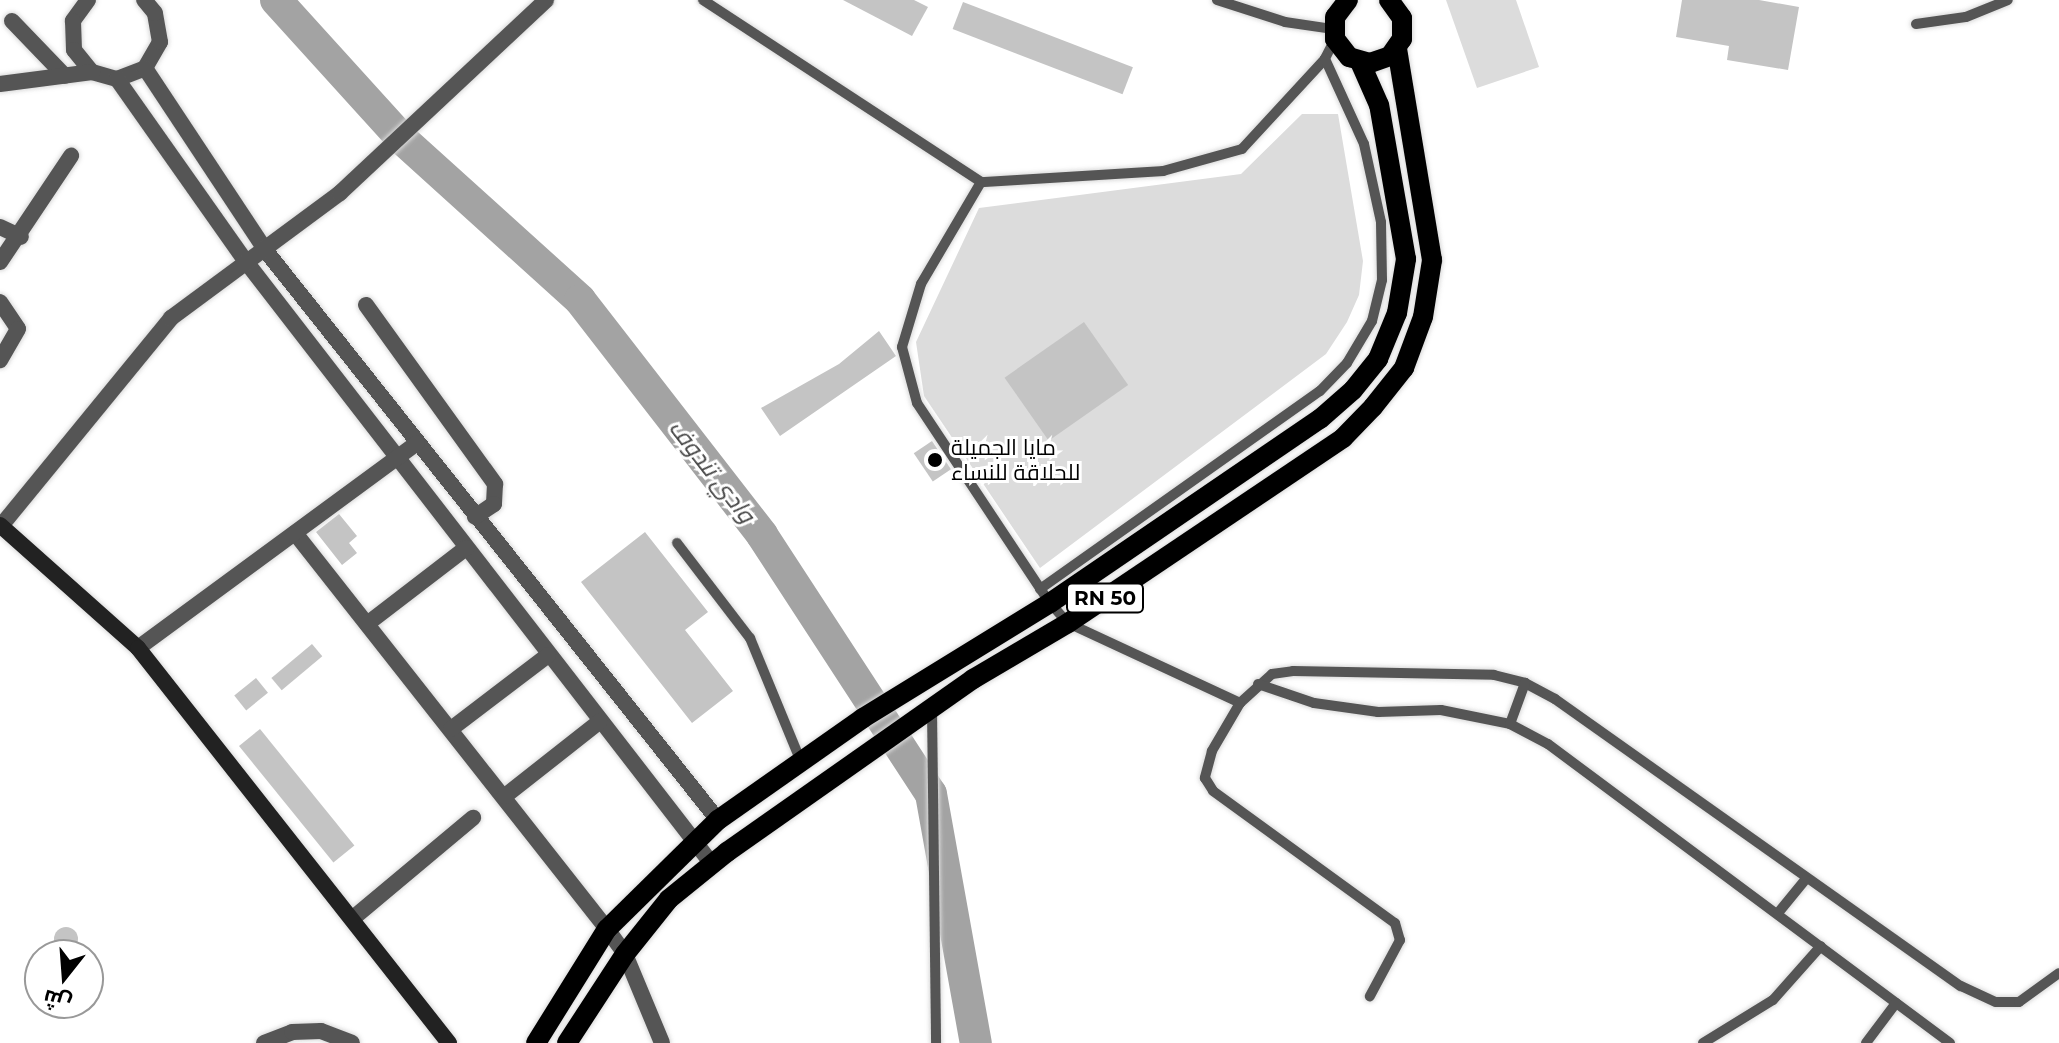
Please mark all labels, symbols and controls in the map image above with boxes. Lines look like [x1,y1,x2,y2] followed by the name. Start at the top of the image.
[663,414,761,528] water label: وادي تندوف
[951,434,1080,486] place label: مايا الجميلة للحلاقة للنساء
[926,451,944,469] marker: مايا الجميلة للحلاقة للنساء
[1065,582,1145,614] road number: RN 50
[24,939,104,1019] north arrow
[40,983,75,1018] text: ش

